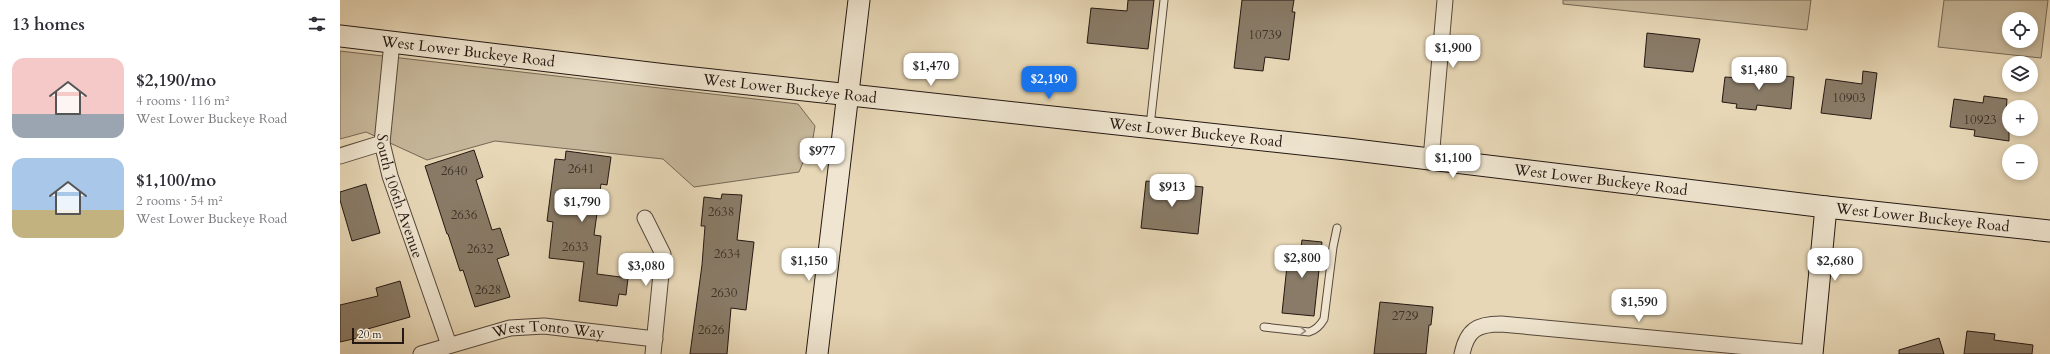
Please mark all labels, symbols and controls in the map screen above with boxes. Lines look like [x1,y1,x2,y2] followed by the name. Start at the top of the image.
[2002,12,2038,180] map controls
[2002,12,2038,48] button: locate
[12,13,85,36] text: 13 homes
[306,13,328,35] icon: filters
[1248,26,1282,44] house number: 10739
[379,31,556,72] street label: West Lower Buckeye Road
[1420,35,1486,69] pin: $1,900
[1434,39,1472,57] text: $1,900
[898,53,964,87] pin: $1,470
[2002,56,2038,92] button: layers
[912,57,950,75] text: $1,470
[1726,57,1792,91] pin: $1,480
[1740,61,1778,79] text: $1,480
[1016,66,1082,100] pin: $2,190
[136,69,216,92] text: $2,190/mo
[701,69,878,108] street label: West Lower Buckeye Road
[1030,70,1068,88] text: $2,190
[44,74,92,122] icon: home
[1832,89,1866,107] house number: 10903
[136,92,229,110] text: 4 rooms · 116 m²
[2002,100,2038,136] button: +
[136,110,287,128] text: West Lower Buckeye Road
[1963,111,1997,129] house number: 10923
[1107,113,1283,152] street label: West Lower Buckeye Road
[372,133,428,261] street label: South 106th Avenue
[798,138,846,172] pin: $977
[809,142,835,160] text: $977
[2002,144,2038,180] button: −
[1420,145,1486,179] pin: $1,100
[1434,149,1472,167] text: $1,100
[1512,159,1689,200] street label: West Lower Buckeye Road
[568,160,594,178] house number: 2641
[441,162,468,180] house number: 2640
[136,169,216,192] text: $1,100/mo
[44,174,92,222] icon: home
[1148,174,1196,208] pin: $913
[1159,178,1185,196] text: $913
[549,189,615,223] pin: $1,790
[136,192,223,210] text: 2 rooms · 54 m²
[563,193,601,211] text: $1,790
[1834,198,2011,237] street label: West Lower Buckeye Road
[708,203,734,221] house number: 2638
[451,206,478,224] house number: 2636
[136,210,287,228] text: West Lower Buckeye Road
[562,238,588,256] house number: 2633
[467,240,494,258] house number: 2632
[714,245,741,263] house number: 2634
[1269,245,1335,279] pin: $2,800
[776,248,842,282] pin: $1,150
[1802,248,1868,282] pin: $2,680
[1283,249,1321,267] text: $2,800
[790,252,828,270] text: $1,150
[1816,252,1854,270] text: $2,680
[613,253,679,287] pin: $3,080
[627,257,665,275] text: $3,080
[475,281,501,299] house number: 2628
[711,284,738,302] house number: 2630
[1606,289,1672,323] pin: $1,590
[1620,293,1658,311] text: $1,590
[1392,307,1419,325] house number: 2729
[489,316,605,343] street label: West Tonto Way
[698,321,725,339] house number: 2626
[352,326,404,345] scale bar
[358,327,382,342] text: 20 m
[1299,327,1306,336] one-way arrow

